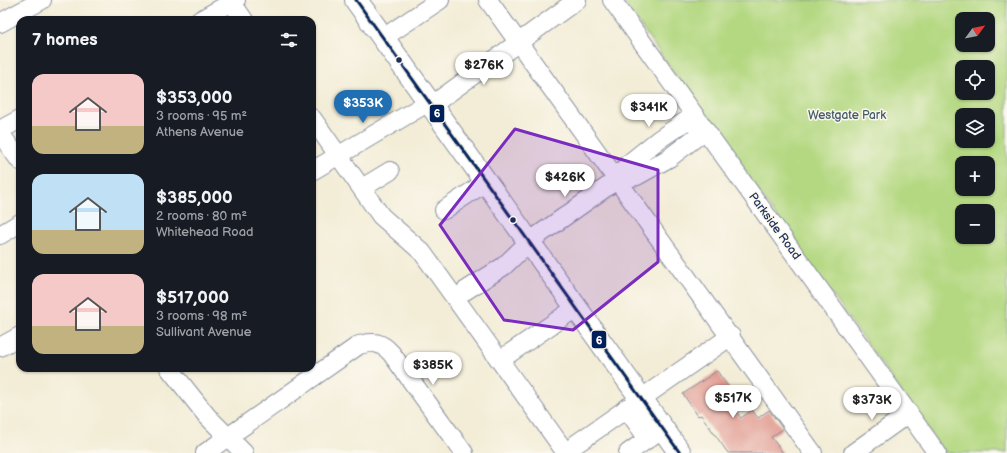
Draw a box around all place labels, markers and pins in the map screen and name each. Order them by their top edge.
pin: $276K [456,52,512,86]
unlabelled marker [394,55,404,65]
pin: $353K [335,90,391,124]
pin: $341K [621,94,677,128]
pin: $426K [537,164,593,198]
unlabelled marker [508,215,518,225]
pin: $385K [405,352,461,386]
pin: $517K [705,385,761,419]
pin: $373K [844,387,900,421]

